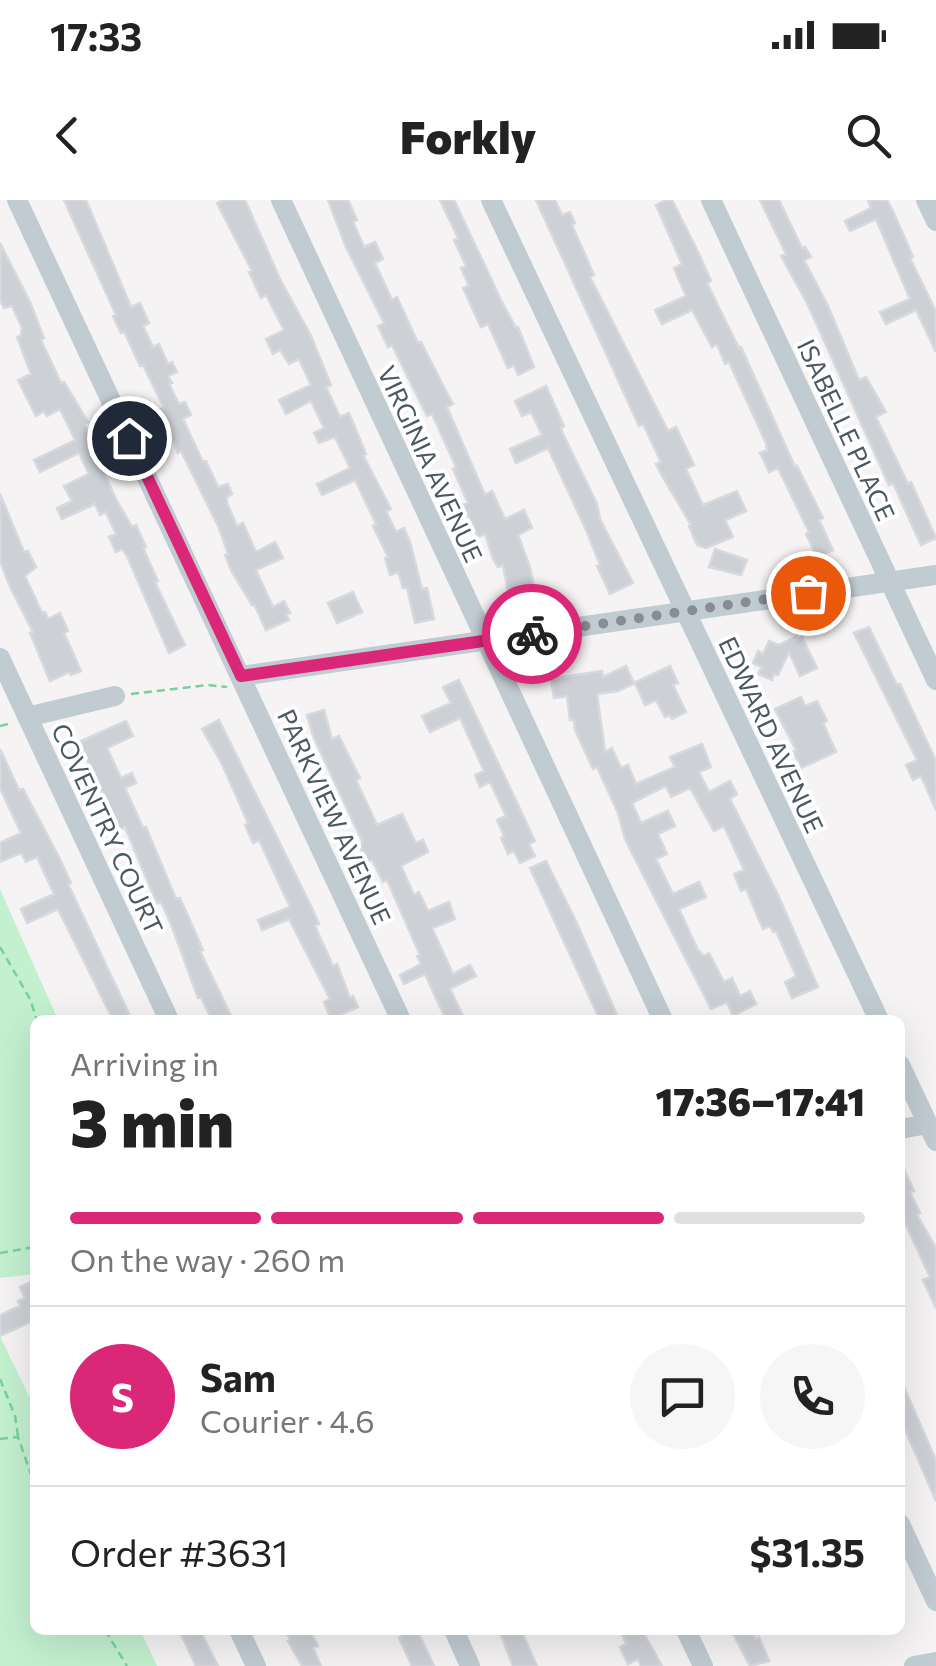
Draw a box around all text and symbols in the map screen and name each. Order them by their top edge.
text: 17:33 [50,12,142,59]
icon: back [40,108,95,163]
text: Forkly [400,108,536,163]
icon: search [841,108,896,163]
street label: ISABELLE PLACE [792,334,902,525]
street label: VIRGINIA AVENUE [372,361,490,566]
pin [87,396,172,481]
icon: home [102,411,157,466]
pin [766,551,851,636]
icon: bag [781,566,836,621]
courier [482,584,582,684]
icon: bike [505,607,560,662]
street label: EDWARD AVENUE [713,632,831,837]
street label: PARKVIEW AVENUE [272,704,398,929]
street label: COVENTRY COURT [46,718,170,939]
text: Arriving in [70,1043,219,1083]
text: 17:36–17:41 [656,1077,865,1124]
text: 3 min [70,1081,234,1160]
text: On the way · 260 m [70,1239,345,1279]
button: chat [630,1344,735,1449]
button: phone [760,1344,865,1449]
text: Sam [200,1353,276,1400]
text: S [111,1373,134,1420]
text: Courier · 4.6 [200,1400,375,1440]
text: Order #3631 [70,1528,289,1575]
text: $31.35 [749,1528,865,1575]

